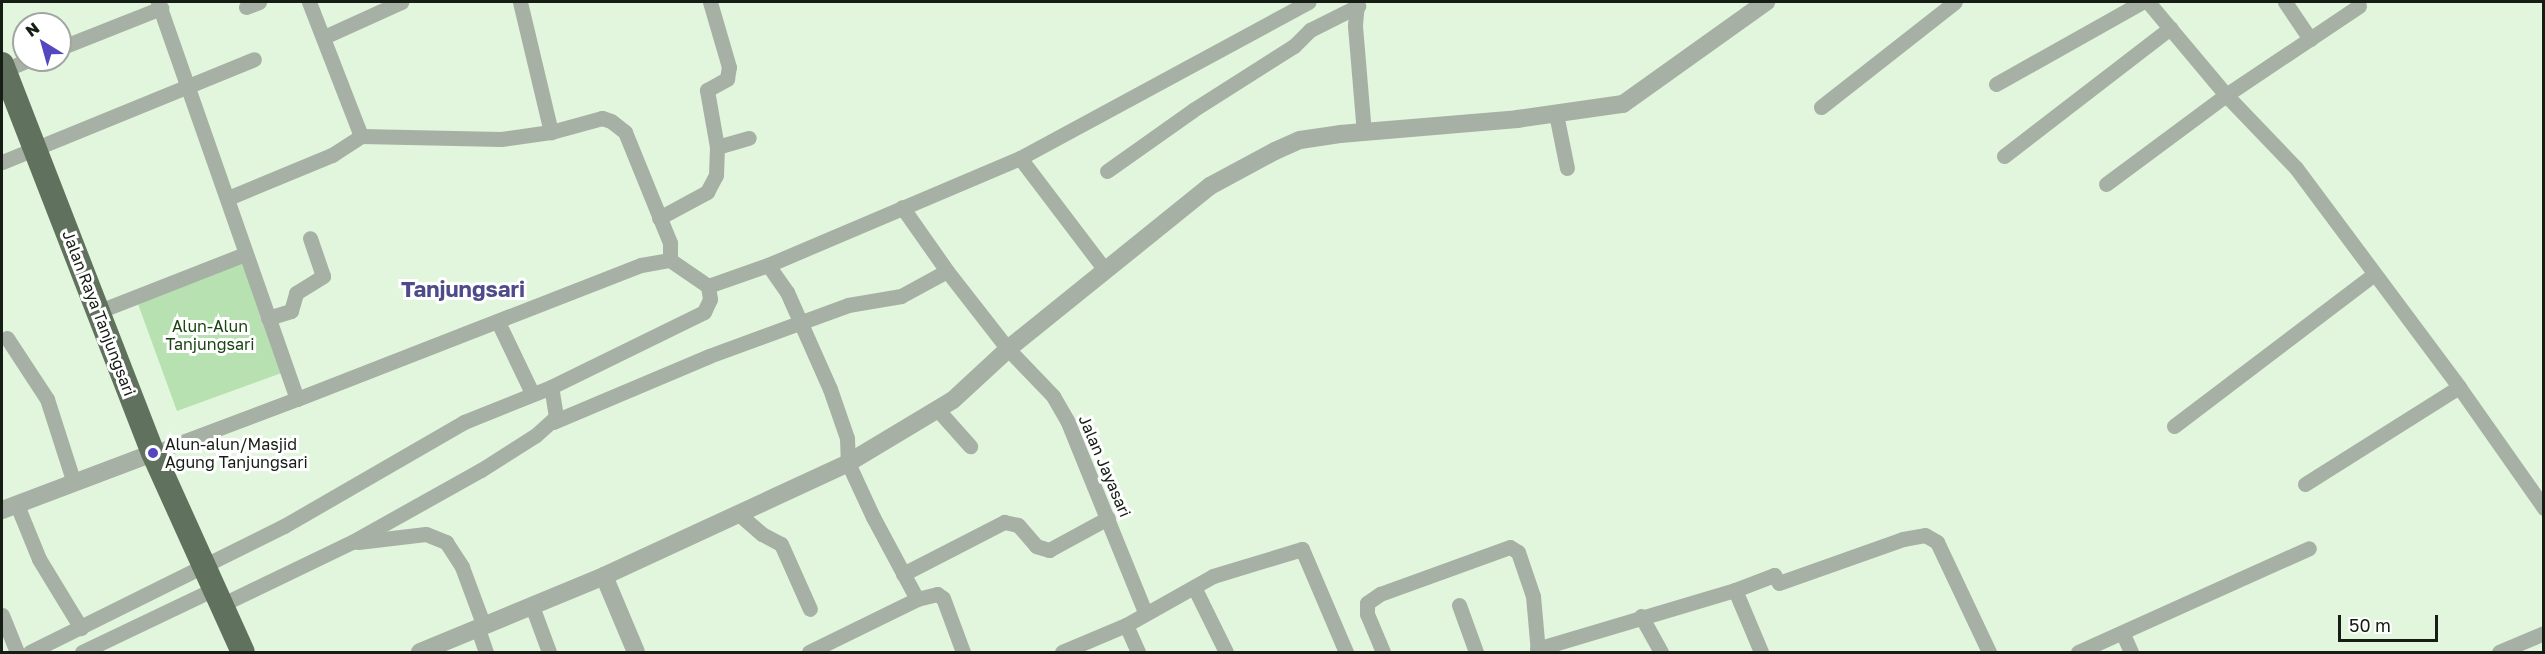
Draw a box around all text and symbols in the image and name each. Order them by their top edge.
north arrow [12,12,72,72]
text: N [21,18,43,41]
street label: Jalan Raya Tanjungsari [59,227,139,399]
district label: Tanjungsari [401,276,525,302]
park label: Alun-Alun Tanjungsari [165,316,255,354]
street label: Jalan Jayasari [1075,412,1135,520]
place label: Alun-alun/Masjid Agung Tanjungsari [165,434,308,472]
marker: Alun-alun/Masjid Agung Tanjungsari [146,446,160,460]
scale bar [2341,603,2442,641]
text: 50 m [2349,614,2391,636]

